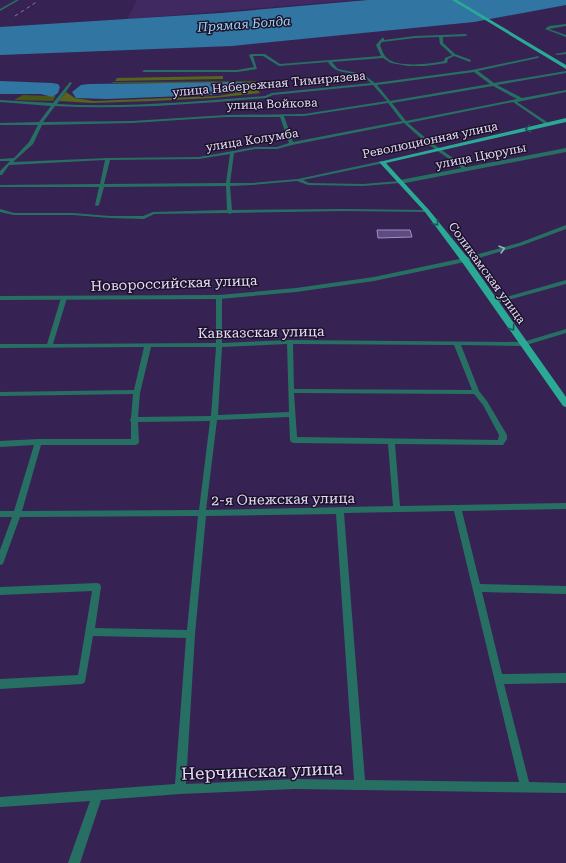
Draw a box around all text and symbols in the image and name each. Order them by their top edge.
water label: Прямая Болда [196,13,291,35]
street label: улица Набережная Тимирязева [172,69,367,99]
street label: улица Войкова [226,95,318,113]
street label: Революционная улица [361,119,499,161]
one-way arrow [525,125,531,133]
street label: улица Колумба [205,126,300,154]
street label: улица Цюрупы [434,140,528,172]
one-way arrow [431,218,438,225]
street label: Соликамская улица [445,220,529,327]
one-way arrow [499,245,506,254]
street label: Новороссийская улица [90,272,258,294]
street label: Кавказская улица [197,323,325,341]
one-way arrow [507,324,515,331]
street label: 2-я Онежская улица [211,490,355,508]
street label: Нерчинская улица [181,758,343,784]

